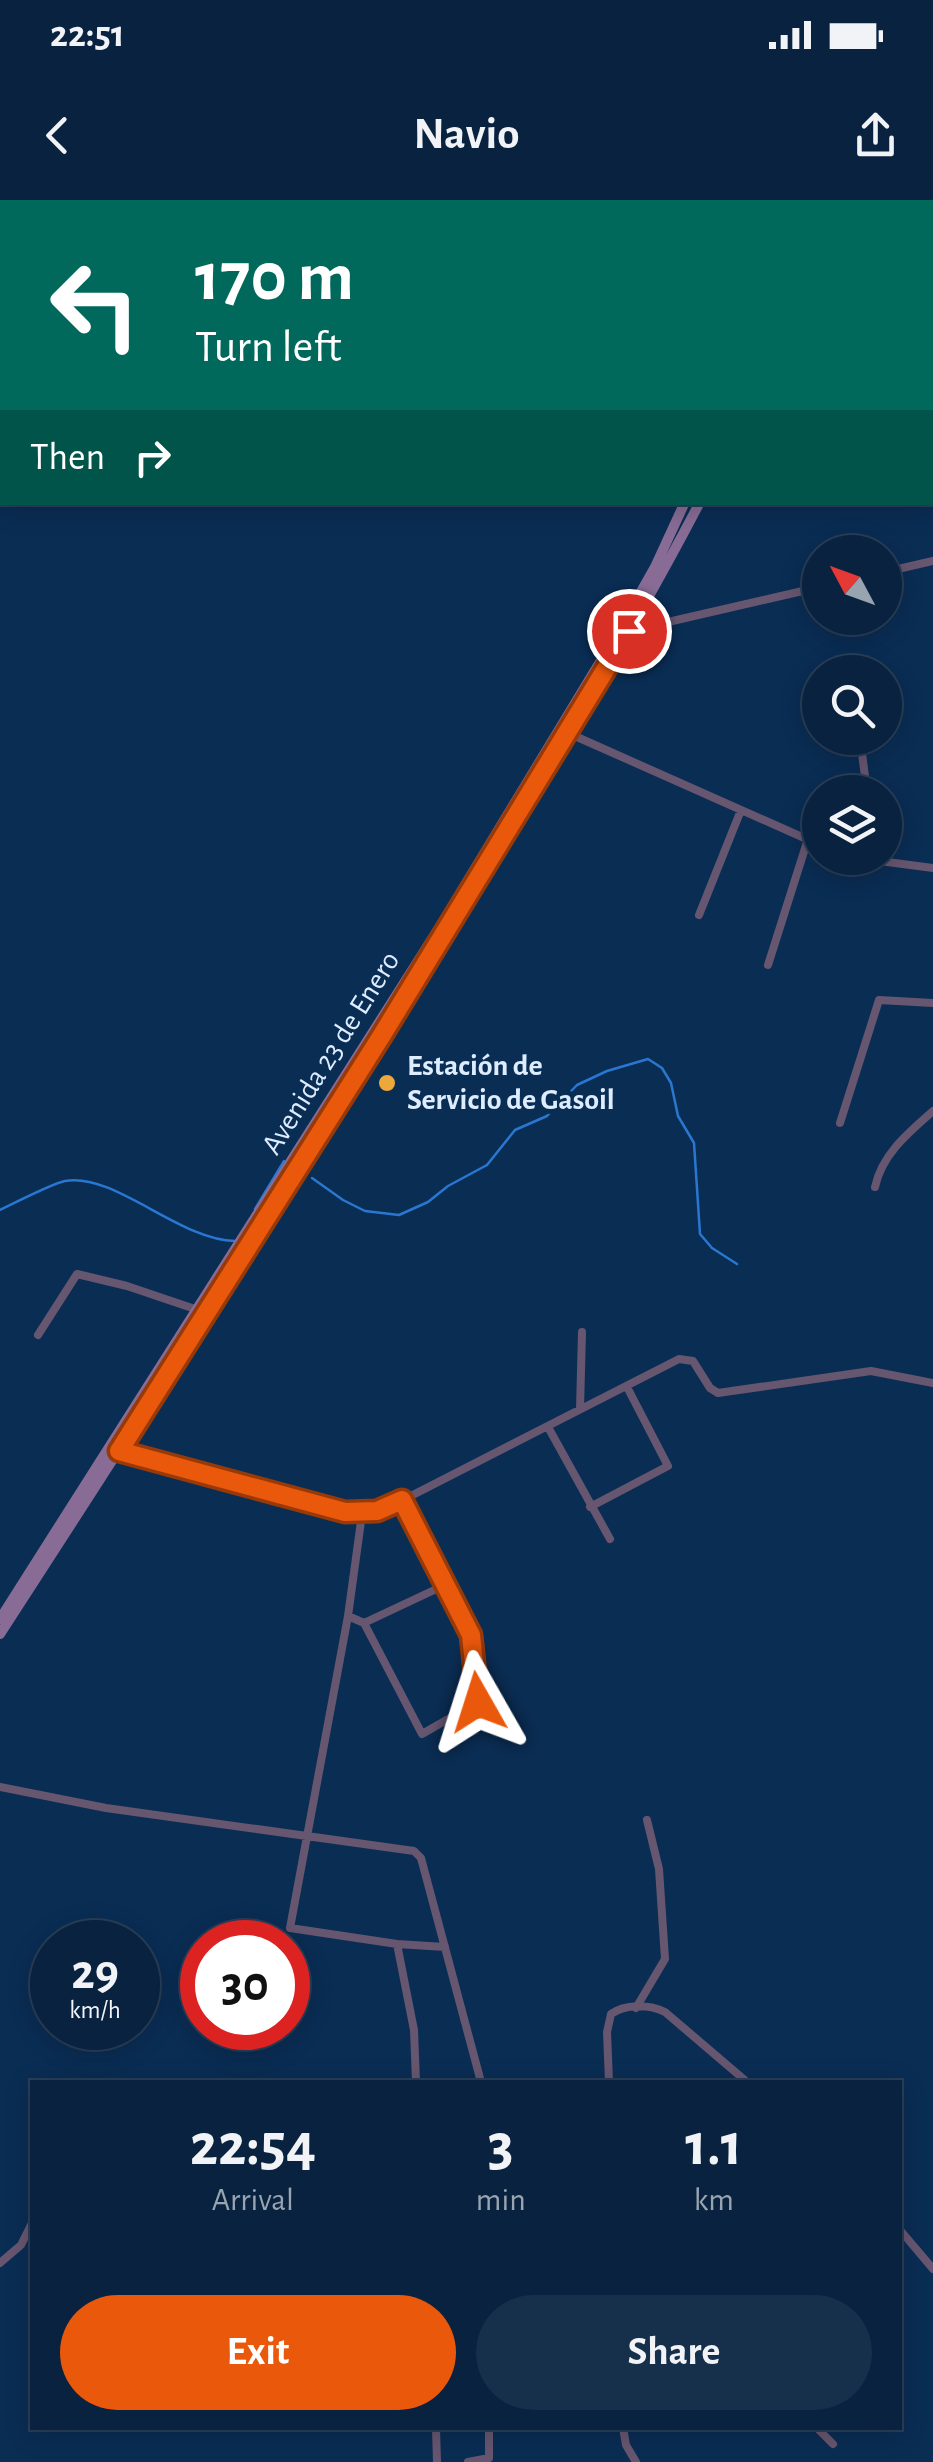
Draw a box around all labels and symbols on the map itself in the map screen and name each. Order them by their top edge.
north arrow [802,535,902,635]
pin [587,589,672,674]
street label: Avenida 23 de Enero [257,946,405,1160]
place label: Estación de Servicio de Gasoil [407,1051,615,1115]
marker: Estación de Servicio de Gasoil [376,1072,398,1094]
position arrow [426,1650,530,1754]
speed limit sign: 30 [180,1920,310,2050]

